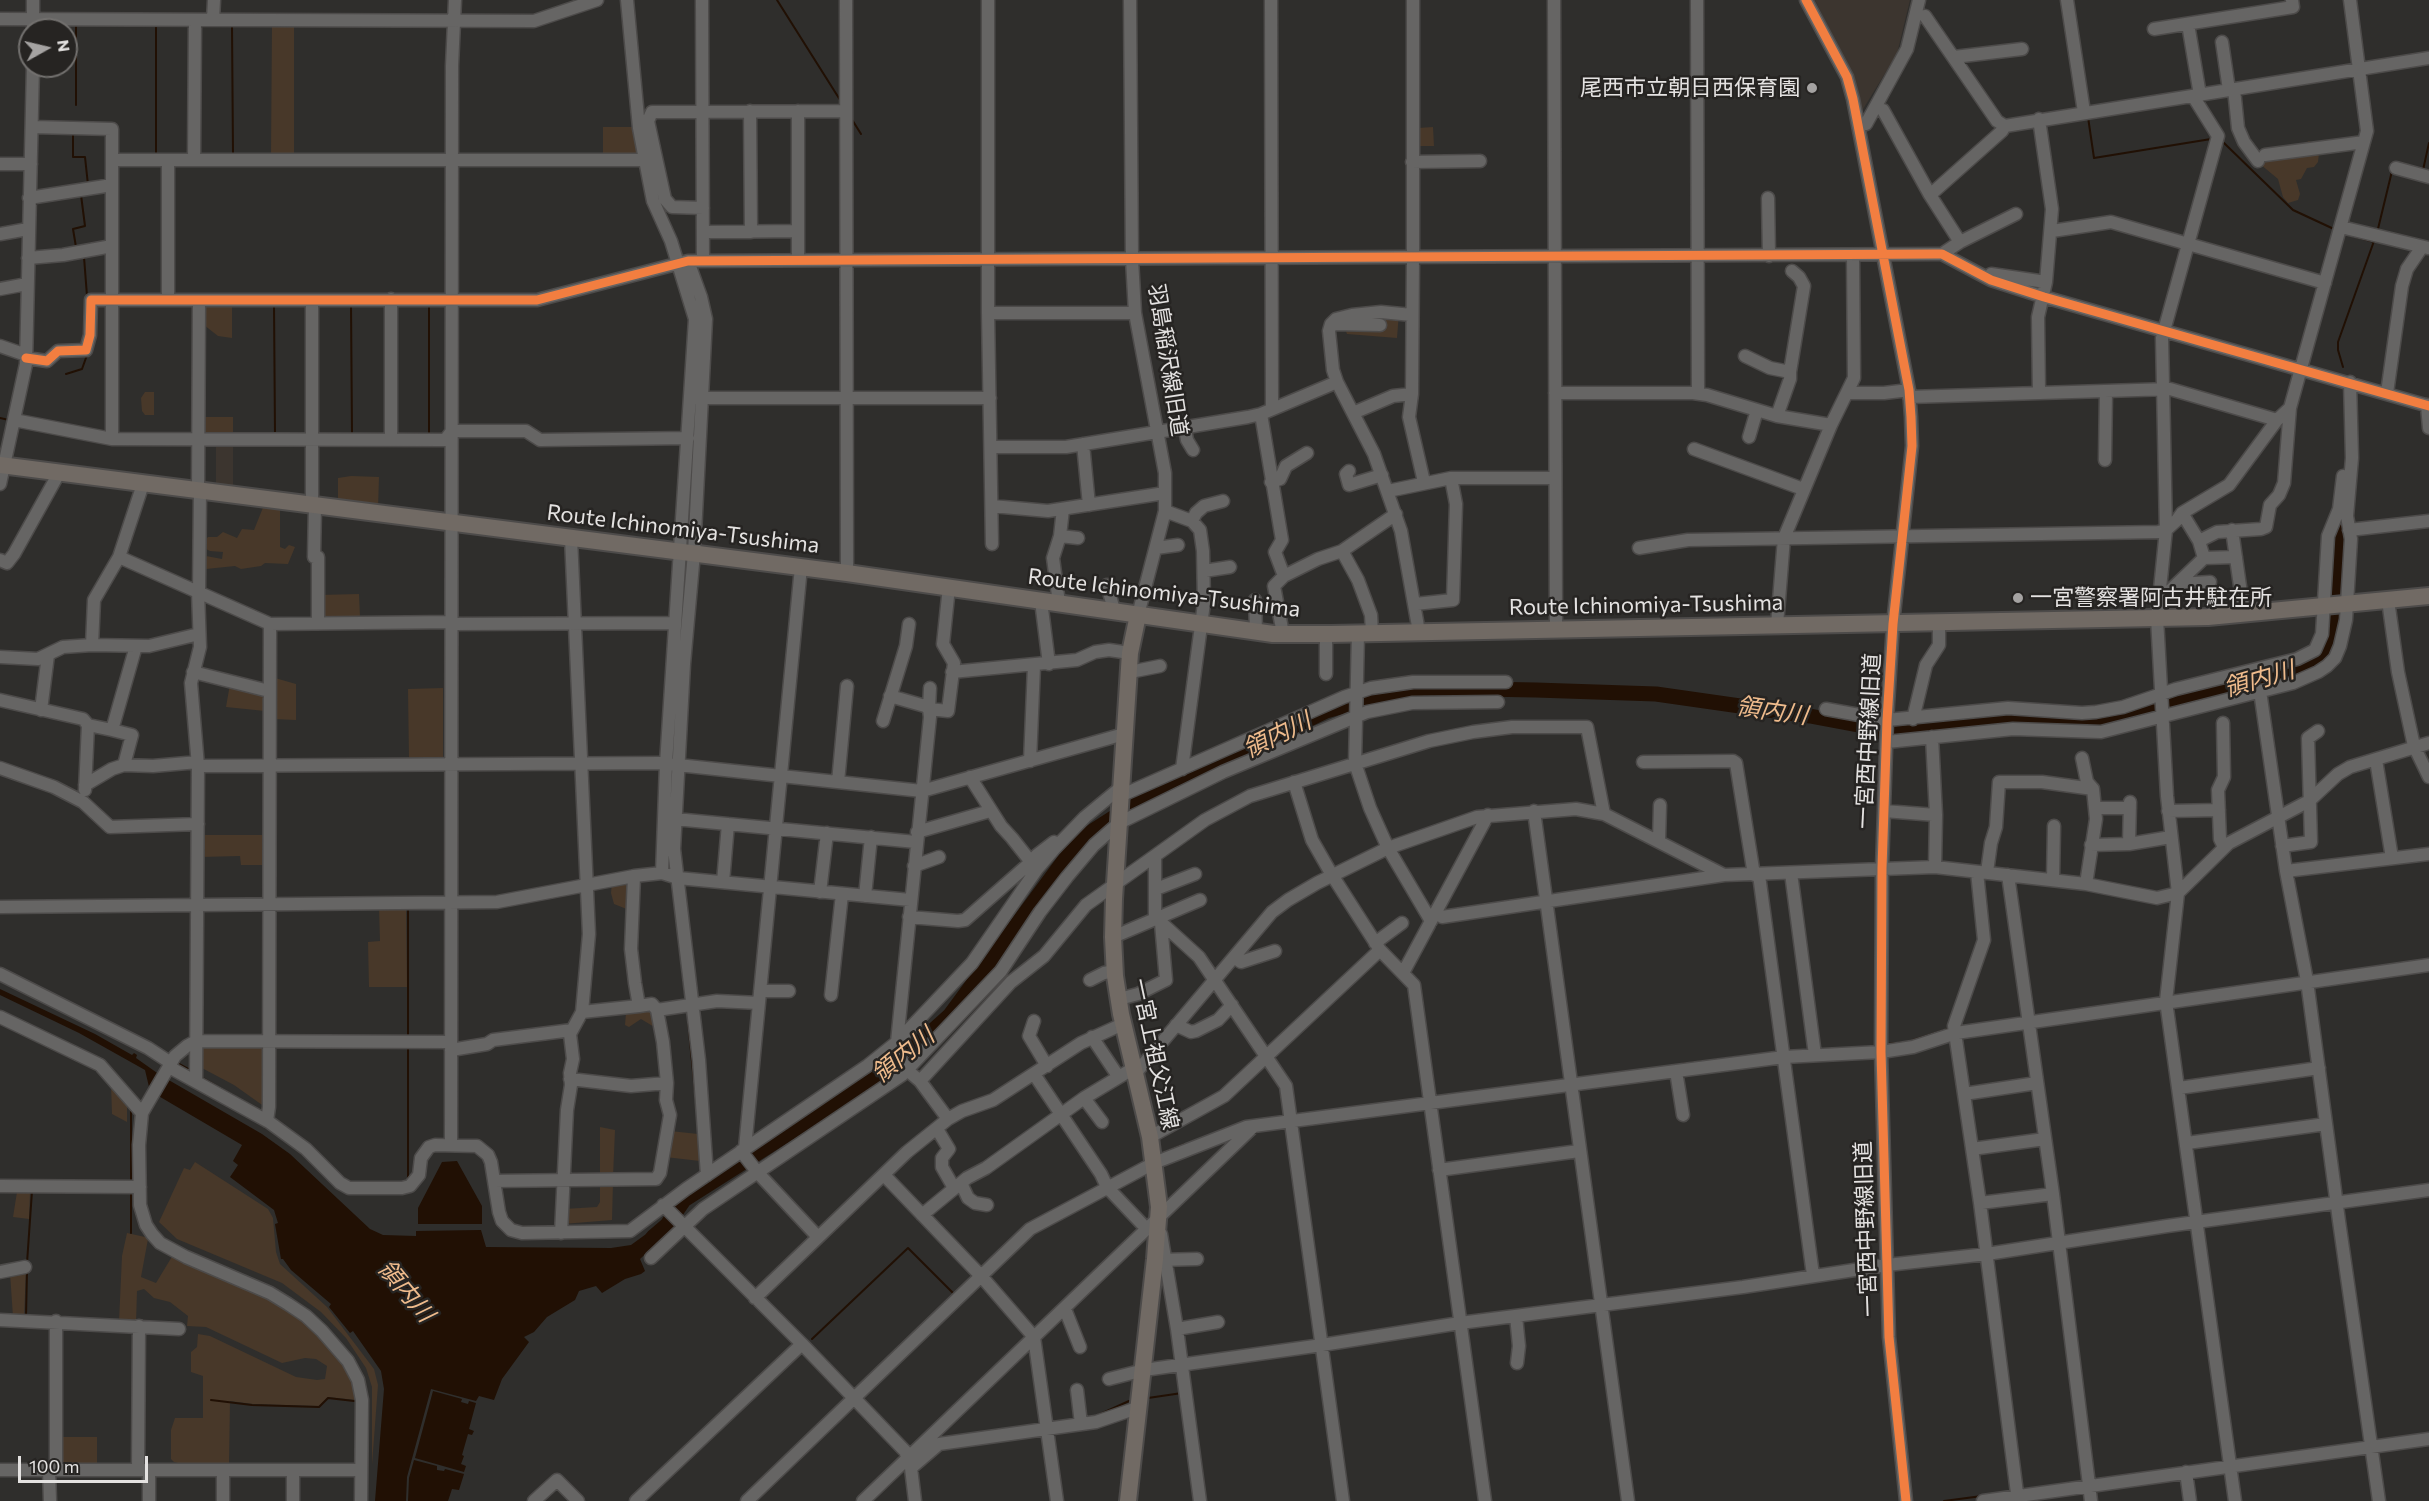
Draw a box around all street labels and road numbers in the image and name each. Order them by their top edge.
street label: 羽島稲沢線旧道 [1143,282,1193,438]
street label: Route Ichinomiya-Tsushima [545,499,821,559]
street label: Route Ichinomiya-Tsushima [1026,563,1302,623]
street label: Route Ichinomiya-Tsushima [1509,589,1783,621]
street label: 一宮西中野線旧道 [1850,652,1886,830]
street label: 一宮上祖父江線 [1126,976,1184,1132]
street label: 一宮西中野線旧道 [1850,1141,1882,1317]

